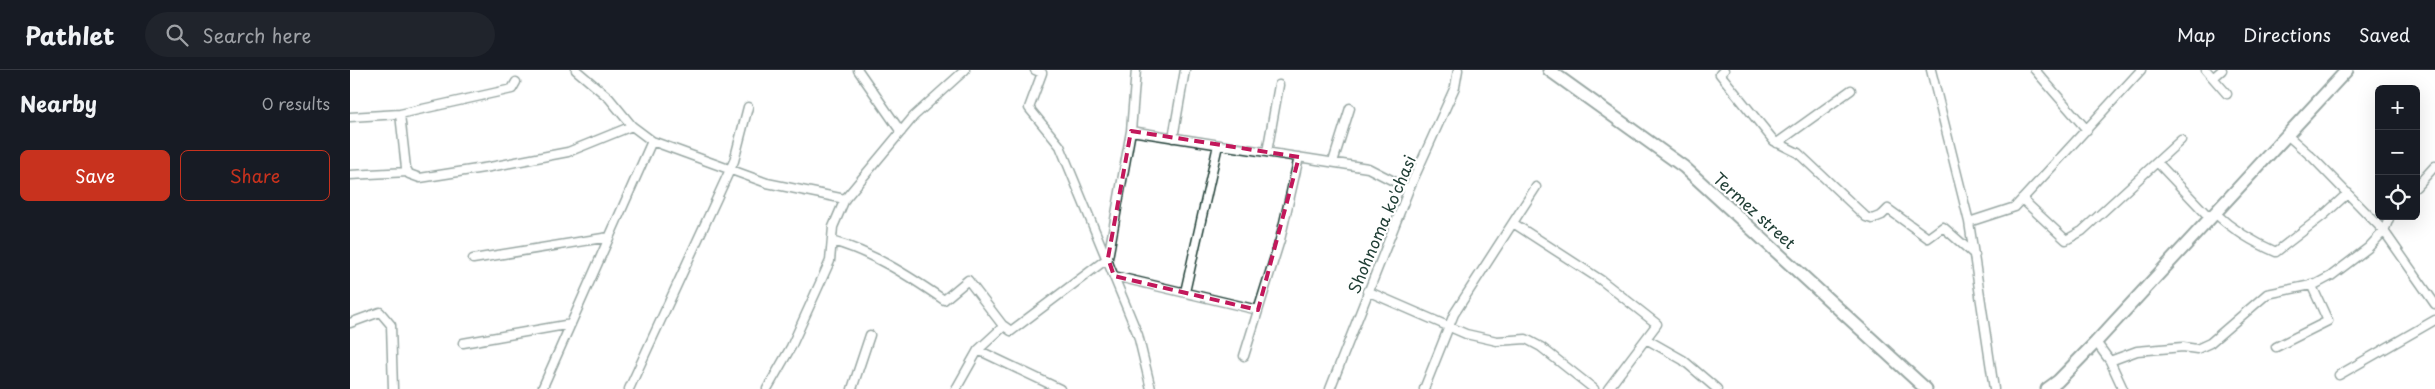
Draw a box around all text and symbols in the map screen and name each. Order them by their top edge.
search box [145,12,495,57]
text: Pathlet [25,17,115,53]
icon: search [163,21,191,49]
text: Search here [203,21,311,49]
text: Map [2177,21,2215,48]
text: Directions [2243,21,2331,48]
text: Saved [2359,21,2410,48]
map controls [2375,85,2420,220]
button: + [2375,85,2420,130]
text: Nearby [20,87,97,119]
text: 0 results [262,91,330,115]
button: − [2375,130,2420,175]
button: Save [20,150,170,201]
button: Share [180,150,330,201]
street label: Shohnoma ko'chasi [1341,151,1421,297]
street label: Termez street [1708,166,1802,254]
button: locate [2375,175,2420,220]

